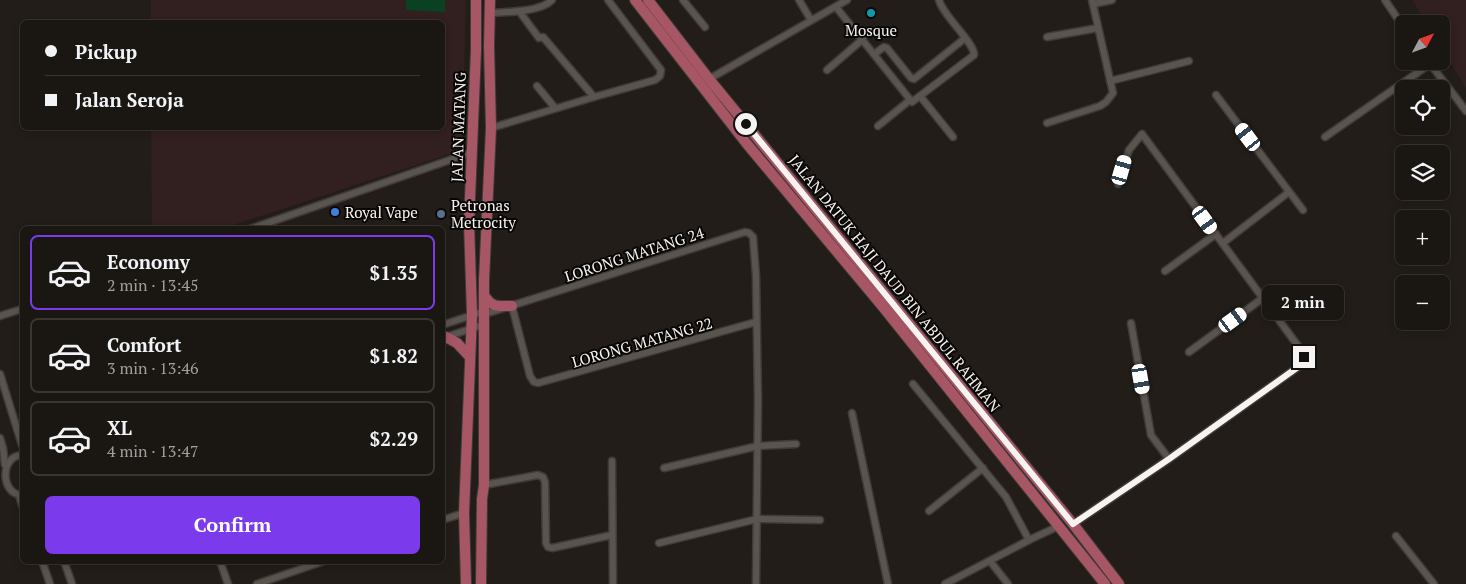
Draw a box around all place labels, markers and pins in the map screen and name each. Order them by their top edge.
marker: Mosque [865,7,877,19]
place label: Mosque [845,20,897,40]
place label: Petronas Metrocity [451,195,516,232]
place label: Royal Vape [345,202,418,222]
marker: Royal Vape [329,206,341,218]
marker: Petronas Metrocity [435,208,447,220]

